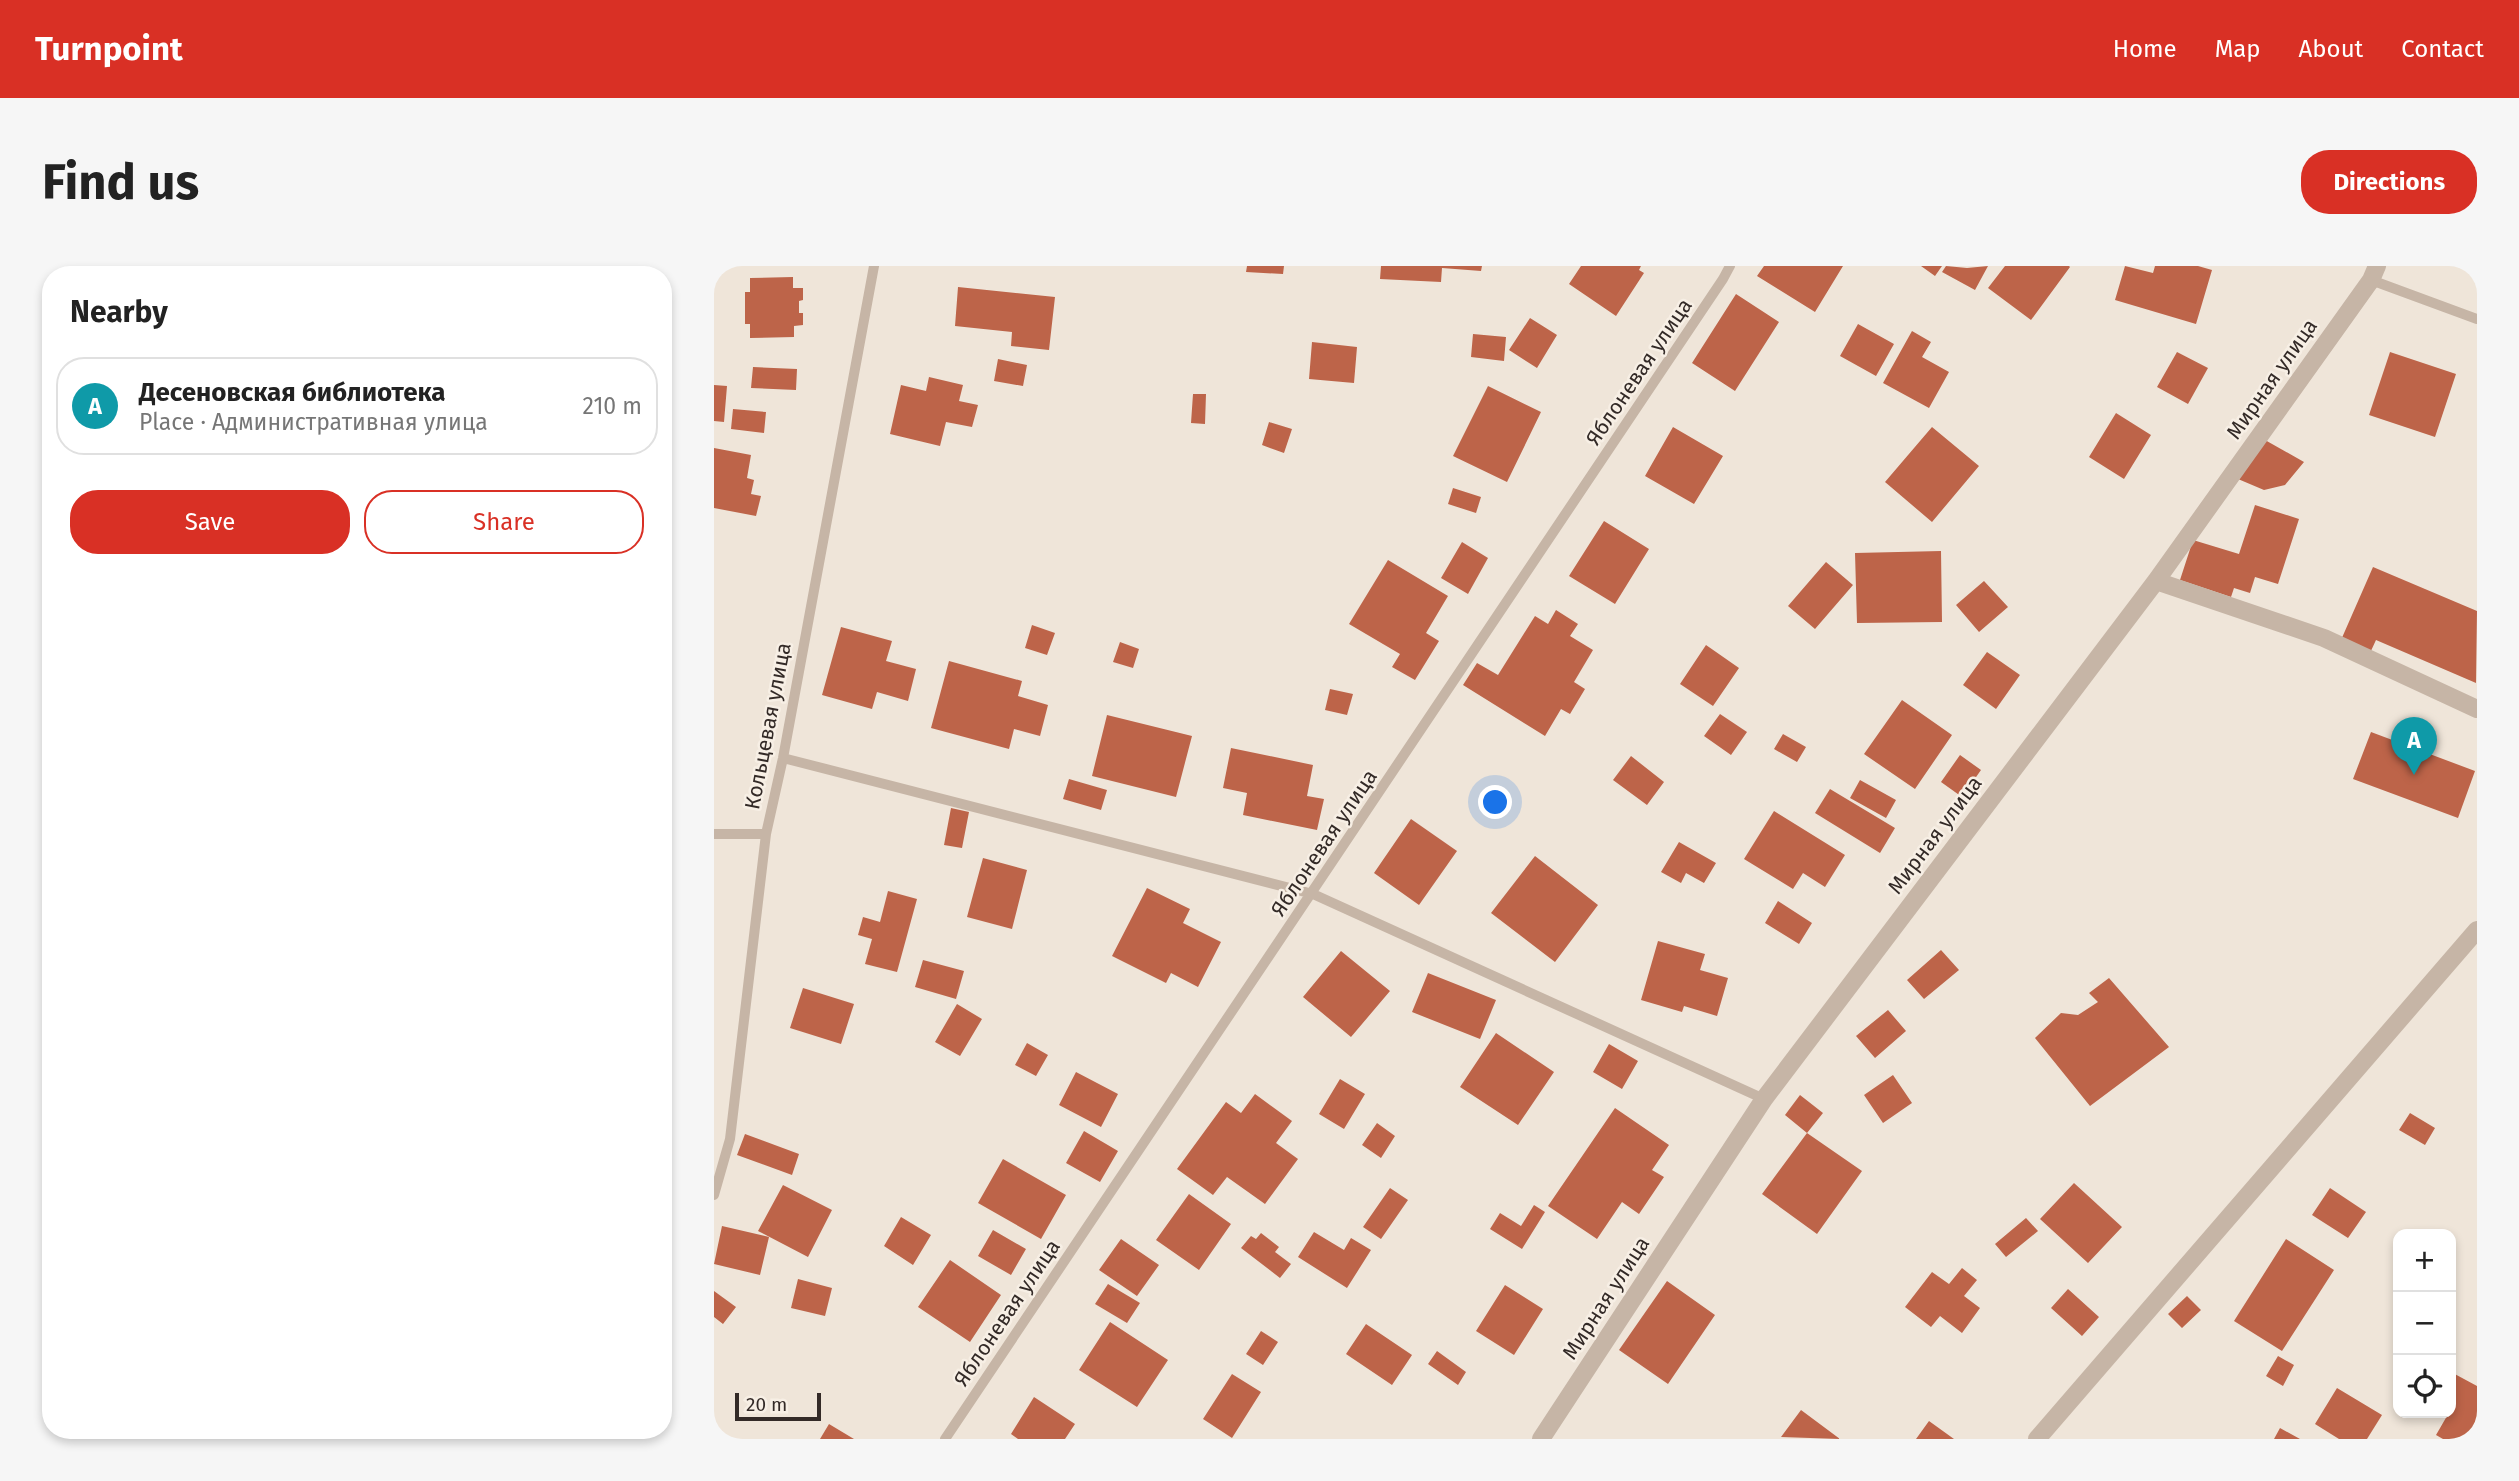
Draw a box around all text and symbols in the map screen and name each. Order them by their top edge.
text: Turnpoint [35,29,183,69]
text: Home [2113,35,2177,63]
text: Map [2215,35,2261,63]
text: About [2299,35,2363,63]
text: Contact [2401,35,2484,63]
button: Directions [2301,150,2477,214]
text: Find us [42,153,199,212]
text: Nearby [70,294,168,330]
street label: Яблоневая улица [1580,294,1698,450]
street label: Мирная улица [2221,314,2323,444]
text: Десеновская библиотека [139,377,446,408]
text: A [88,392,102,420]
text: 210 m [583,392,642,420]
text: Place · Административная улица [139,408,488,436]
button: Save [70,490,350,554]
button: Share [364,490,644,554]
street label: Кольцевая улица [739,640,797,812]
pin: A [2391,717,2437,775]
street label: Яблоневая улица [1265,765,1383,921]
street label: Мирная улица [1882,771,1988,899]
your location [1478,785,1512,819]
map controls [2393,1229,2456,1418]
button: + [2393,1229,2456,1292]
street label: Мирная улица [1557,1232,1655,1364]
street label: Яблоневая улица [948,1235,1066,1391]
button: − [2393,1292,2456,1355]
button: locate [2393,1355,2456,1418]
scale bar [735,1390,821,1422]
text: 20 m [746,1393,787,1416]

